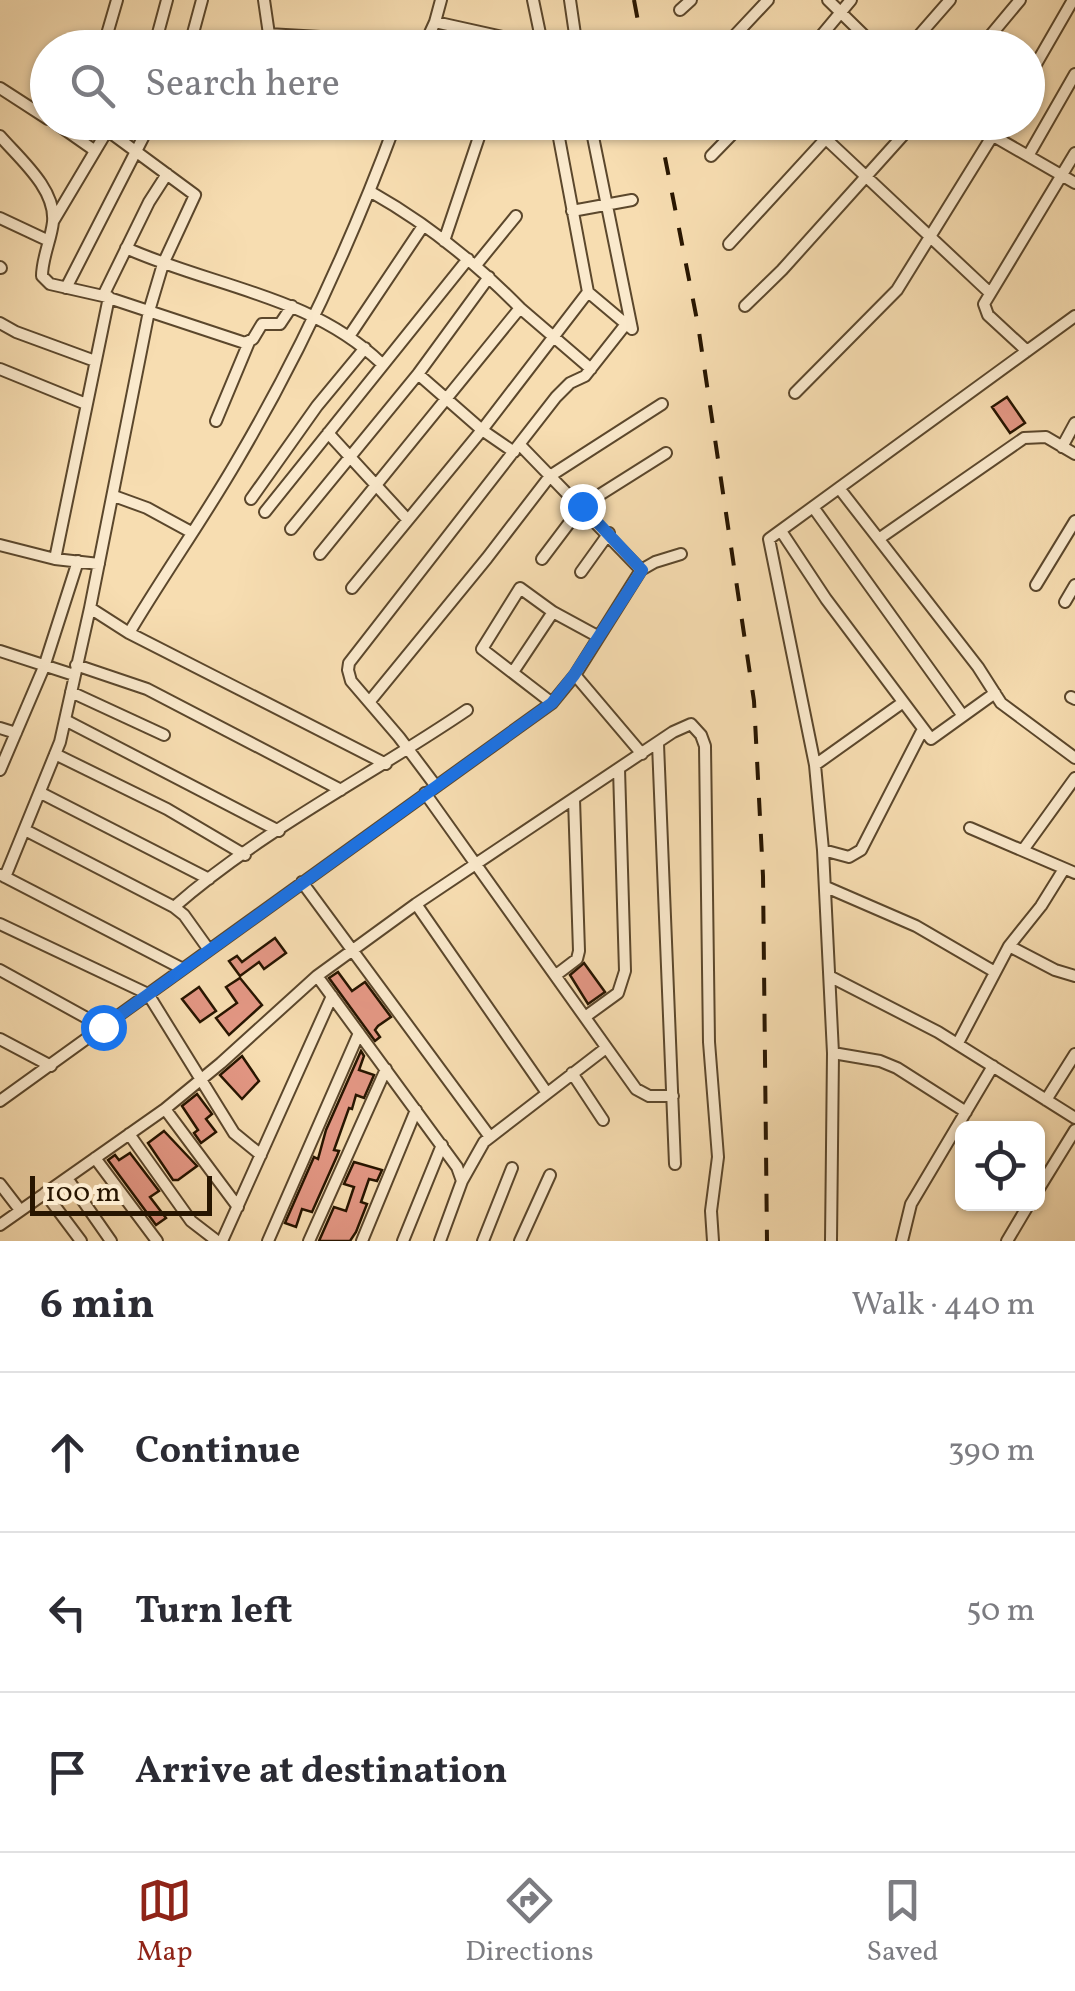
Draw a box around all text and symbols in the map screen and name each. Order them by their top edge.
search box [30,30,1045,140]
icon: search [65,58,120,113]
text: Search here [145,59,340,112]
route end [560,484,606,530]
route start [81,1005,127,1051]
map controls [955,1121,1045,1211]
button: locate [955,1121,1045,1211]
scale bar [30,1171,212,1216]
text: 100 m [45,1174,120,1213]
text: 6 min [40,1277,155,1336]
text: Walk · 440 m [852,1284,1035,1328]
icon: ahead [40,1425,95,1480]
text: Continue [135,1426,300,1479]
text: 390 m [948,1430,1035,1474]
icon: left [40,1585,95,1640]
text: Turn left [135,1586,292,1639]
text: 50 m [966,1590,1035,1634]
icon: arrive [40,1745,95,1800]
text: Arrive at destination [135,1746,508,1799]
tab: Map [136,1873,192,1972]
tab: Directions [465,1873,594,1972]
tab: Saved [866,1873,939,1972]

